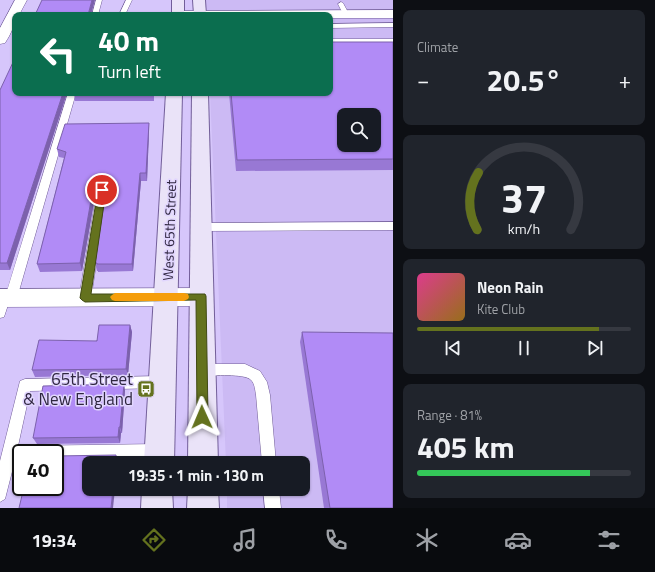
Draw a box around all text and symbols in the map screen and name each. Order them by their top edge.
text: 40 m [98,19,159,62]
icon: left [32,28,84,80]
text: Climate [417,37,458,57]
text: 20.5° [487,57,561,103]
text: Turn left [98,58,161,85]
text: − [417,63,429,97]
text: + [619,63,631,97]
map controls [337,108,381,152]
button: search [337,108,381,152]
text: 37 [501,166,547,229]
pin [85,173,119,207]
icon: arrive [91,179,113,201]
street label: West 65th Street [157,179,181,281]
text: km/h [508,217,540,239]
text: Neon Rain [477,276,544,299]
text: Kite Club [477,299,525,319]
icon: previous [442,337,464,359]
icon: pause [513,337,535,359]
icon: next [584,337,606,359]
place label: 65th Street & New England [23,366,133,412]
bus stop icon: 65th Street & New England [136,379,156,399]
position arrow [181,396,223,438]
text: Range · 81% [417,405,482,425]
text: 405 km [417,424,515,470]
speed limit sign: 40 [12,444,64,496]
text: 19:35 · 1 min · 130 m [128,464,264,487]
icon: directions [140,526,168,554]
icon: music [231,526,259,554]
icon: phone [322,526,350,554]
icon: climate [413,526,441,554]
icon: car [504,526,532,554]
icon: filters [595,526,623,554]
text: 19:34 [32,527,77,554]

